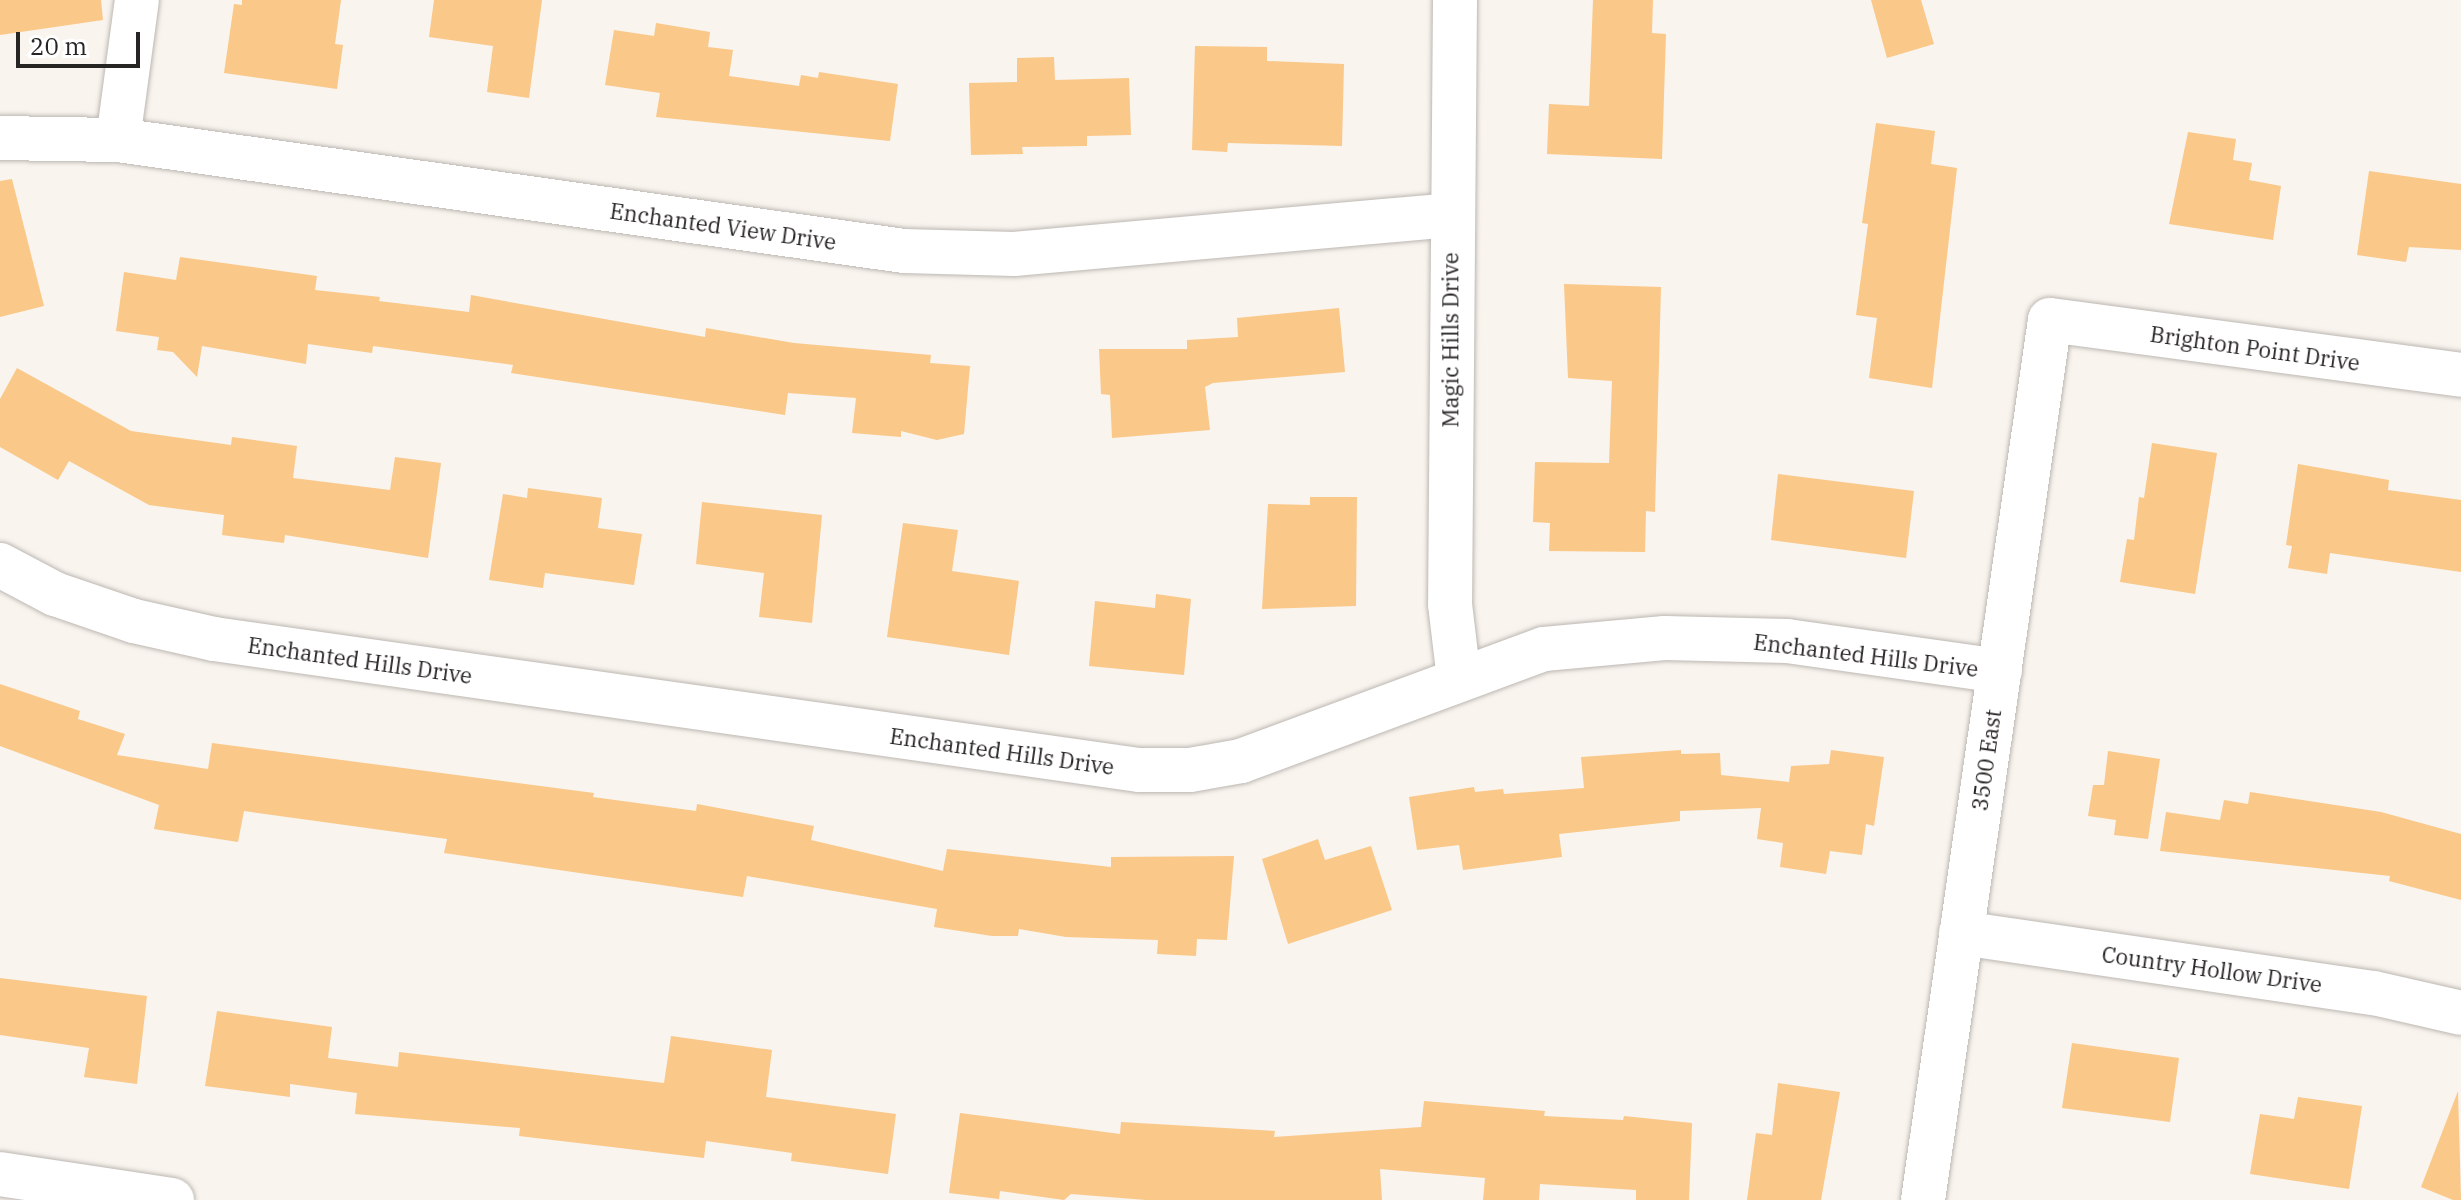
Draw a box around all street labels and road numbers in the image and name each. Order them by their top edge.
street label: Enchanted View Drive [608,197,838,255]
street label: Magic Hills Drive [1437,252,1463,428]
street label: Brighton Point Drive [2148,320,2362,376]
street label: Enchanted Hills Drive [1752,628,1980,682]
street label: Enchanted Hills Drive [246,631,474,689]
street label: 3500 East [1966,707,2006,813]
street label: Enchanted Hills Drive [888,722,1116,780]
street label: Country Hollow Drive [2100,940,2324,998]

